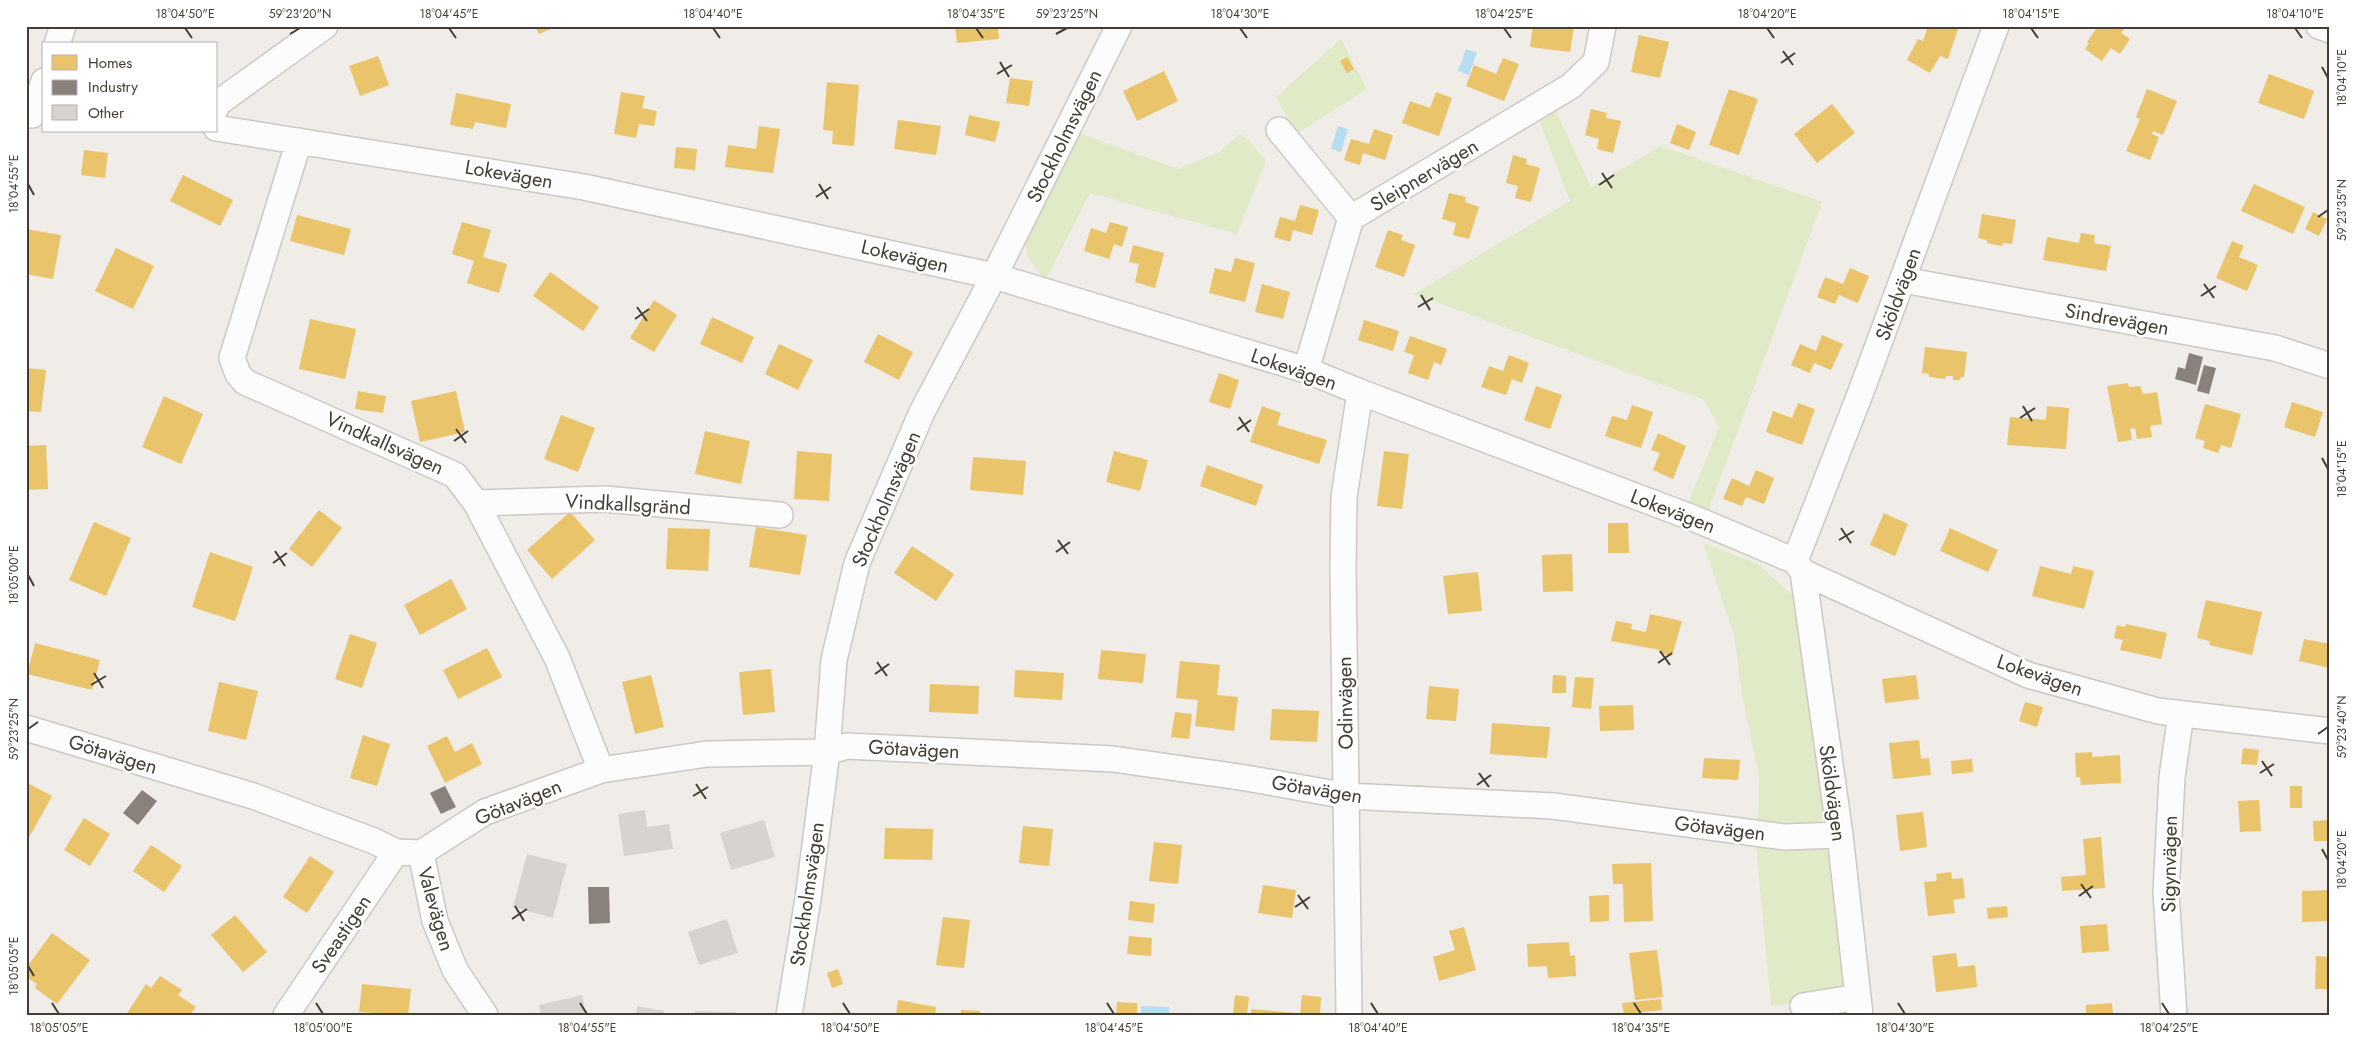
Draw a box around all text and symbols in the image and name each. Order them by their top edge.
text: 18°04'50"E [155,5,215,23]
text: 59°23'20"N [269,5,331,23]
text: 18°04'45"E [420,5,478,23]
text: 18°04'40"E [683,5,743,23]
text: 18°04'35"E [947,5,1005,23]
text: 59°23'25"N [1036,5,1098,23]
text: 18°04'30"E [1211,5,1269,23]
text: 18°04'25"E [1475,5,1533,23]
text: 18°04'20"E [1737,5,1797,23]
text: 18°04'15"E [2002,5,2060,23]
text: 18°04'10"E [2266,5,2324,23]
legend [42,42,218,132]
text: 18°04'10"E [2333,49,2351,107]
text: Homes [88,52,132,74]
street label: Stockholmsvägen [1020,65,1109,208]
text: Industry [88,76,138,98]
text: Other [88,102,125,124]
street label: Sleipnervägen [1365,132,1484,219]
street label: Lokevägen [463,152,555,197]
text: 18°04'55"E [5,155,23,213]
text: 59°23'35"N [2333,179,2351,241]
street label: Lokevägen [858,232,952,281]
street label: Sköldvägen [1868,244,1929,345]
street label: Sindrevägen [2063,296,2171,343]
street label: Lokevägen [1247,341,1341,398]
street label: Vindkallsvägen [321,404,449,482]
street label: Stockholmsvägen [845,427,928,572]
text: 18°04'15"E [2333,440,2351,498]
street label: Lokevägen [1626,482,1720,541]
street label: Vindkallsgränd [564,487,692,522]
text: 18°05'00"E [5,545,23,605]
street label: Lokevägen [1993,647,2087,704]
street label: Odinvägen [1330,656,1361,750]
text: 59°23'40"N [2333,696,2351,758]
text: 59°23'25"N [5,698,23,760]
street label: Götavägen [65,727,161,782]
street label: Götavägen [868,733,960,766]
street label: Sköldvägen [1811,743,1854,843]
street label: Götavägen [1269,768,1364,811]
street label: Götavägen [470,772,566,833]
street label: Götavägen [1673,809,1767,848]
street label: Sigynvägen [2154,815,2185,913]
street label: Stockholmsvägen [783,820,832,968]
text: 18°04'20"E [2333,830,2351,890]
street label: Valevägen [410,864,461,955]
street label: Sveastigen [304,889,378,980]
text: 18°05'05"E [5,937,23,995]
text: 18°05'05"E [30,1019,88,1037]
text: 18°05'00"E [293,1019,353,1037]
text: 18°04'55"E [558,1019,616,1037]
text: 18°04'50"E [820,1019,880,1037]
text: 18°04'45"E [1085,1019,1143,1037]
text: 18°04'40"E [1348,1019,1408,1037]
text: 18°04'35"E [1612,1019,1670,1037]
text: 18°04'30"E [1876,1019,1934,1037]
text: 18°04'25"E [2140,1019,2198,1037]

